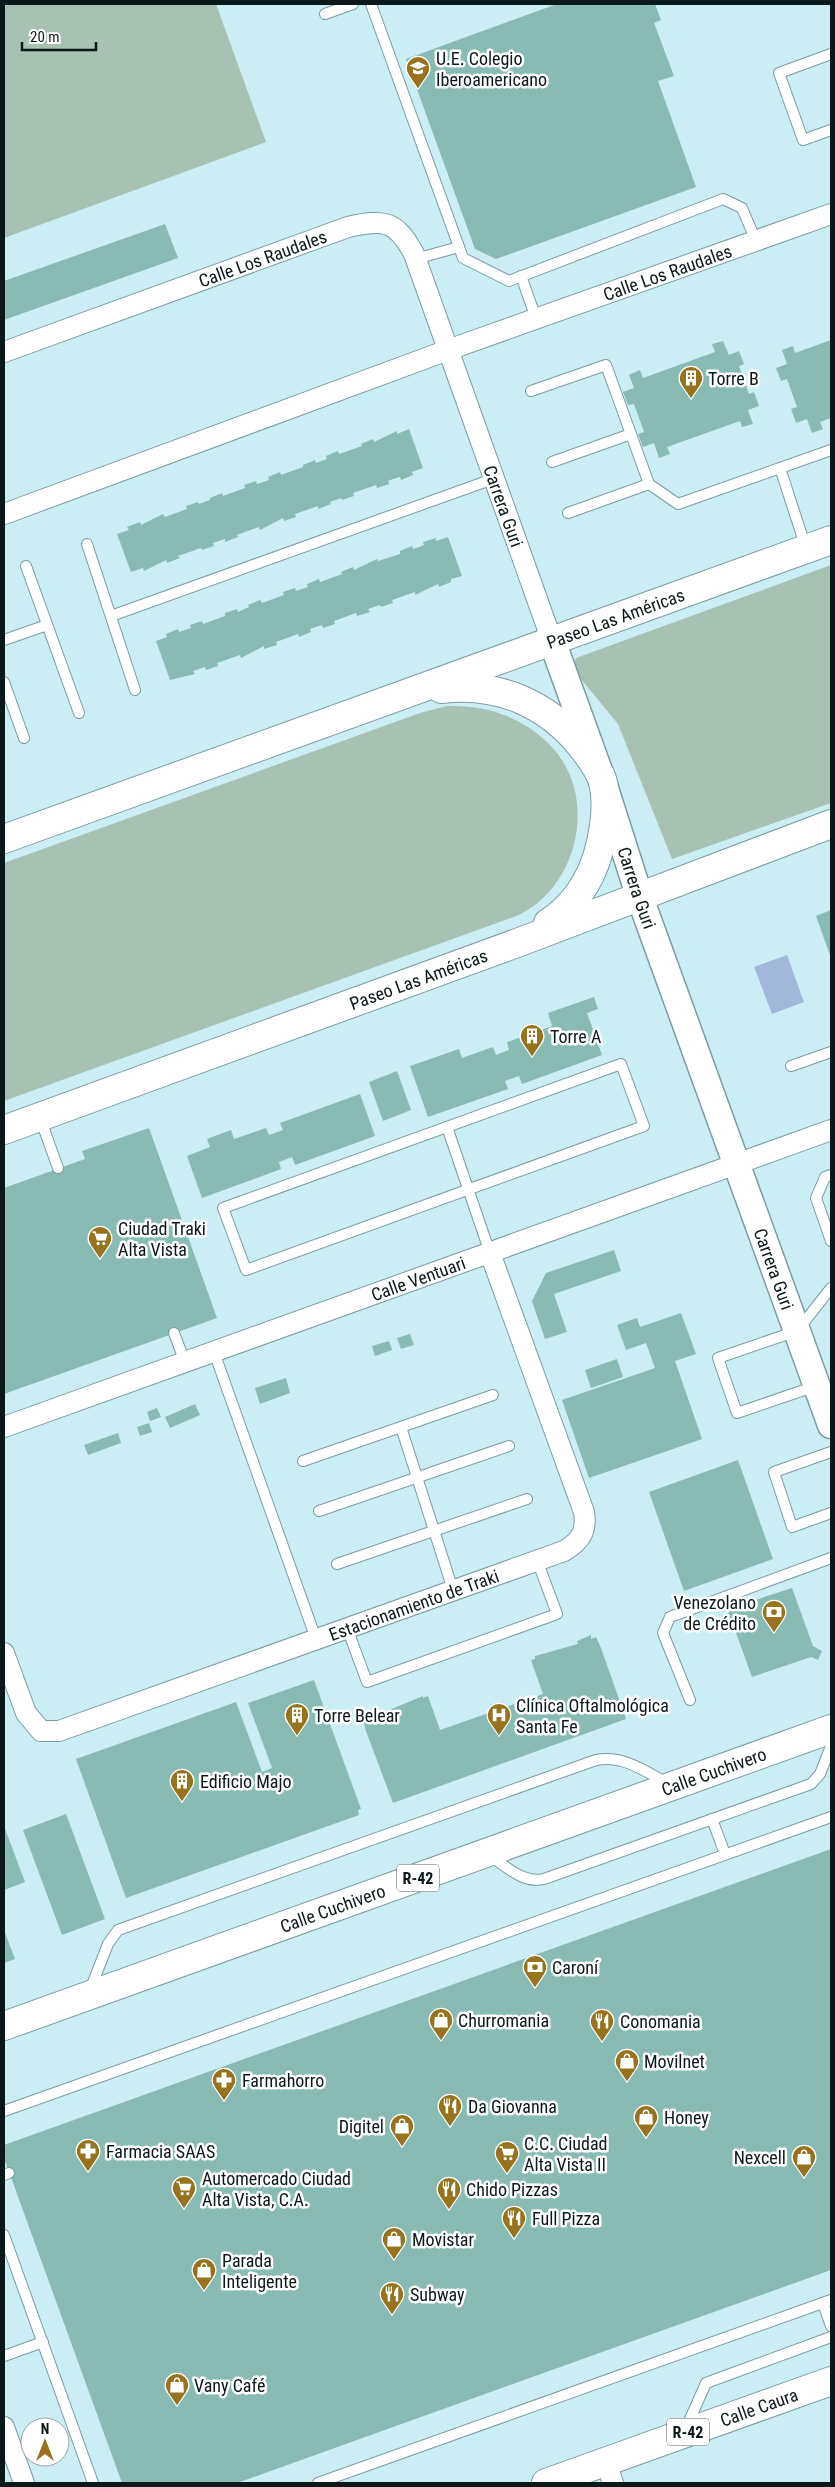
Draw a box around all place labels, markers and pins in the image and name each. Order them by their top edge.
place label: U.E. Colegio Iberoamericano [436,48,547,90]
school or university icon: U.E. Colegio Iberoamericano [405,55,431,89]
building icon: Torre B [678,365,704,399]
place label: Torre B [708,368,759,389]
building icon: Torre A [519,1023,545,1057]
place label: Torre A [550,1026,602,1047]
place label: Ciudad Traki Alta Vista [118,1218,206,1260]
supermarket icon: Ciudad Traki Alta Vista [87,1225,113,1259]
place label: Venezolano de Crédito [673,1592,756,1634]
bank icon: Venezolano de Crédito [761,1599,787,1633]
place label: Clínica Oftalmológica Santa Fe [516,1695,669,1737]
building icon: Torre Belear [284,1702,310,1736]
hospital icon: Clínica Oftalmológica Santa Fe [486,1702,512,1736]
place label: Torre Belear [314,1705,400,1726]
building icon: Edificio Majo [169,1768,195,1802]
place label: Edificio Majo [200,1771,292,1792]
bank icon: Caroní [522,1954,548,1988]
place label: Caroní [552,1957,599,1978]
shop icon: Churromania [428,2007,454,2041]
restaurant icon: Conomania [589,2008,615,2042]
place label: Churromania [458,2010,549,2031]
place label: Conomania [620,2011,701,2032]
shop icon: Movilnet [614,2048,640,2082]
place label: Movilnet [644,2051,705,2072]
pharmacy icon: Farmahorro [211,2067,237,2101]
place label: Farmahorro [242,2070,324,2091]
restaurant icon: Da Giovanna [437,2093,463,2127]
place label: Da Giovanna [468,2096,557,2117]
shop icon: Honey [633,2104,659,2138]
place label: Honey [664,2107,709,2128]
shop icon: Digitel [389,2113,415,2147]
place label: Digitel [339,2116,384,2137]
place label: C.C. Ciudad Alta Vista II [524,2133,608,2175]
pharmacy icon: Farmacia SAAS [75,2138,101,2172]
supermarket icon: C.C. Ciudad Alta Vista II [494,2140,520,2174]
place label: Farmacia SAAS [106,2141,215,2162]
shop icon: Nexcell [791,2144,817,2178]
place label: Nexcell [734,2147,786,2168]
place label: Automercado Ciudad Alta Vista, C.A. [202,2168,351,2210]
supermarket icon: Automercado Ciudad Alta Vista, C.A. [171,2175,197,2209]
restaurant icon: Chido Pizzas [436,2176,462,2210]
place label: Chido Pizzas [466,2179,558,2200]
restaurant icon: Full Pizza [501,2205,527,2239]
place label: Full Pizza [532,2208,600,2229]
shop icon: Movistar [381,2226,407,2260]
place label: Movistar [412,2229,474,2250]
place label: Parada Inteligente [222,2250,297,2292]
shop icon: Parada Inteligente [191,2257,217,2291]
restaurant icon: Subway [379,2281,405,2315]
place label: Subway [410,2284,465,2305]
shop icon: Vany Café [164,2372,190,2406]
place label: Vany Café [194,2375,265,2396]

